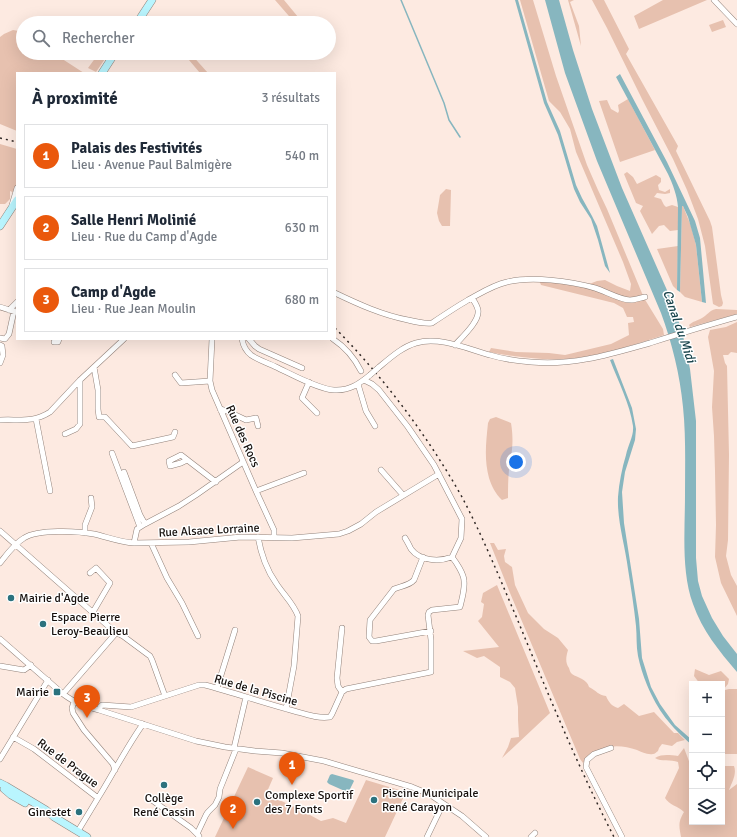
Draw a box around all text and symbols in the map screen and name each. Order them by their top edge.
search box [16,16,336,60]
icon: search [30,27,52,49]
text: Rechercher [62,29,135,47]
text: À proximité [32,88,118,109]
text: 3 résultats [261,90,320,106]
text: Palais des Festivités [71,139,202,157]
text: 1 [42,148,50,164]
text: 540 m [285,148,319,164]
text: Lieu · Avenue Paul Balmigère [71,157,232,173]
text: Salle Henri Molinié [71,211,196,229]
text: 2 [42,220,50,236]
text: 630 m [285,220,319,236]
text: Lieu · Rue du Camp d'Agde [71,229,217,245]
text: Camp d'Agde [71,283,156,301]
water label: Canal du Midi [659,288,699,366]
text: 3 [42,292,50,308]
text: 680 m [285,292,319,308]
text: Lieu · Rue Jean Moulin [71,301,196,317]
street label: Rue des Rocs [222,403,263,470]
your location [506,452,526,472]
street label: Rue Alsace Lorraine [158,520,260,541]
place label: Mairie d'Agde [19,591,89,606]
marker: Mairie d'Agde [6,593,16,603]
place label: Espace Pierre Leroy-Beaulieu [51,610,128,639]
marker: Espace Pierre Leroy-Beaulieu [38,619,48,629]
street label: Rue de la Piscine [212,671,299,710]
map controls [689,681,725,825]
button: + [689,681,725,717]
place label: Mairie [16,685,49,700]
pin: 3 [74,685,100,718]
marker: Mairie [52,687,62,697]
button: − [689,717,725,753]
street label: Rue de Prague [34,735,101,791]
pin: 1 [279,752,305,785]
button: locate [689,753,725,789]
marker: Collège René Cassin [159,780,169,790]
place label: Piscine Municipale René Carayon [382,786,478,815]
place label: Complexe Sportif des 7 Fonts [265,788,354,817]
button: layers [689,789,725,825]
place label: Collège René Cassin [133,791,195,820]
marker: Piscine Municipale René Carayon [369,795,379,805]
pin: 2 [220,796,246,829]
marker: Complexe Sportif des 7 Fonts [252,797,262,807]
place label: Ginestet [28,805,71,820]
marker: Ginestet [74,807,84,817]

